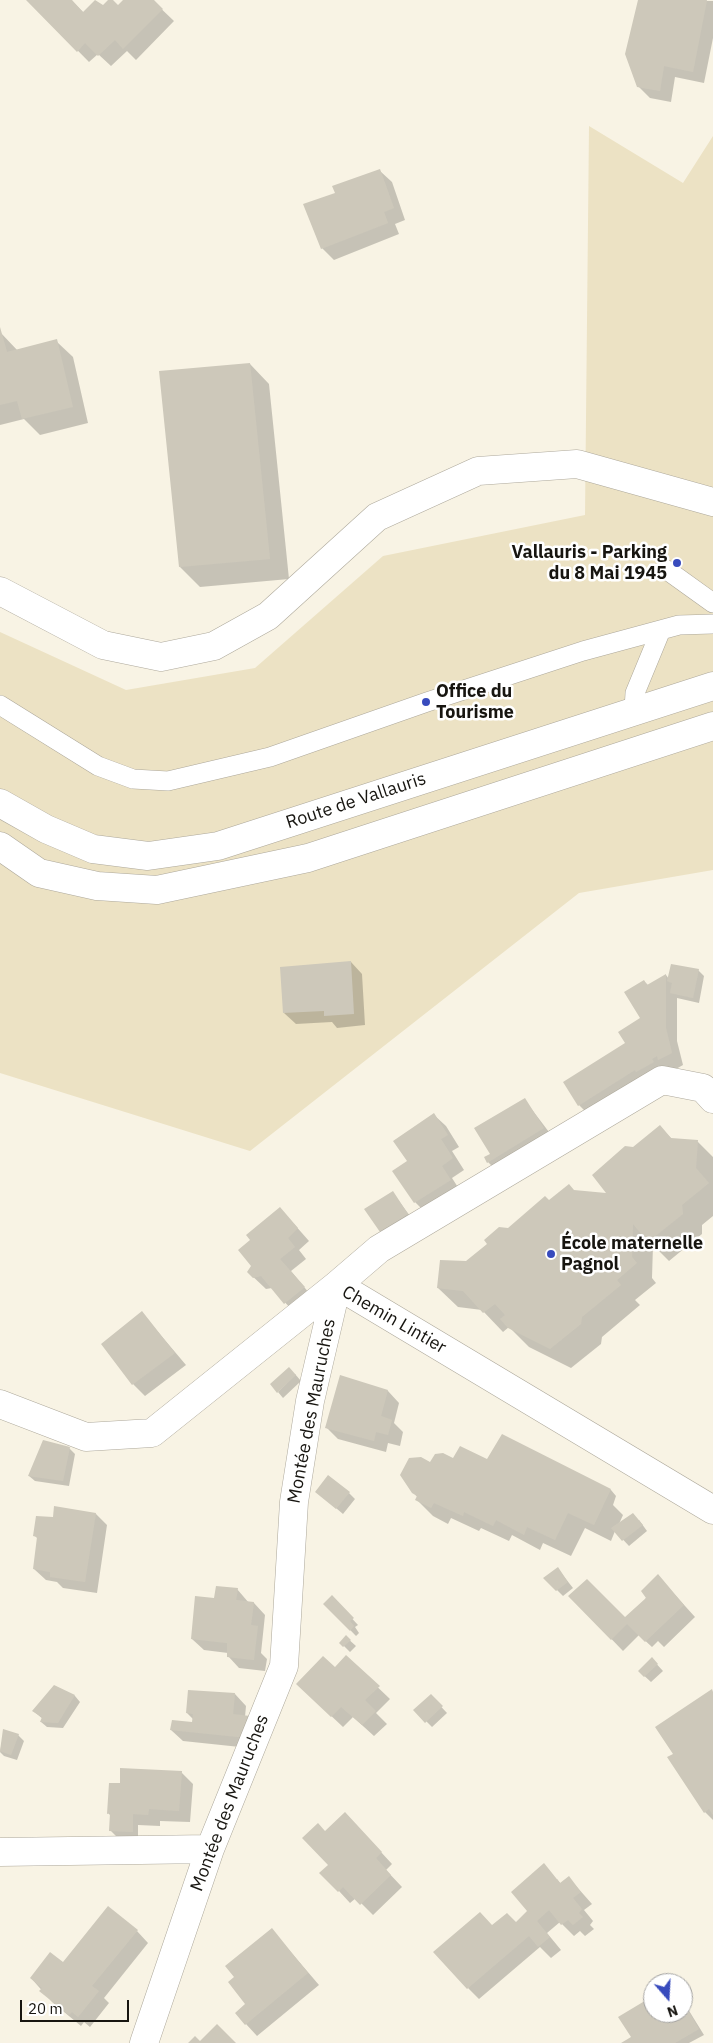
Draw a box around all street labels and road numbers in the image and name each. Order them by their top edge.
street label: Route de Vallauris [283,768,429,834]
street label: Chemin Lintier [338,1281,450,1359]
street label: Montée des Mauruches [283,1317,341,1505]
street label: Montée des Mauruches [186,1712,274,1894]

